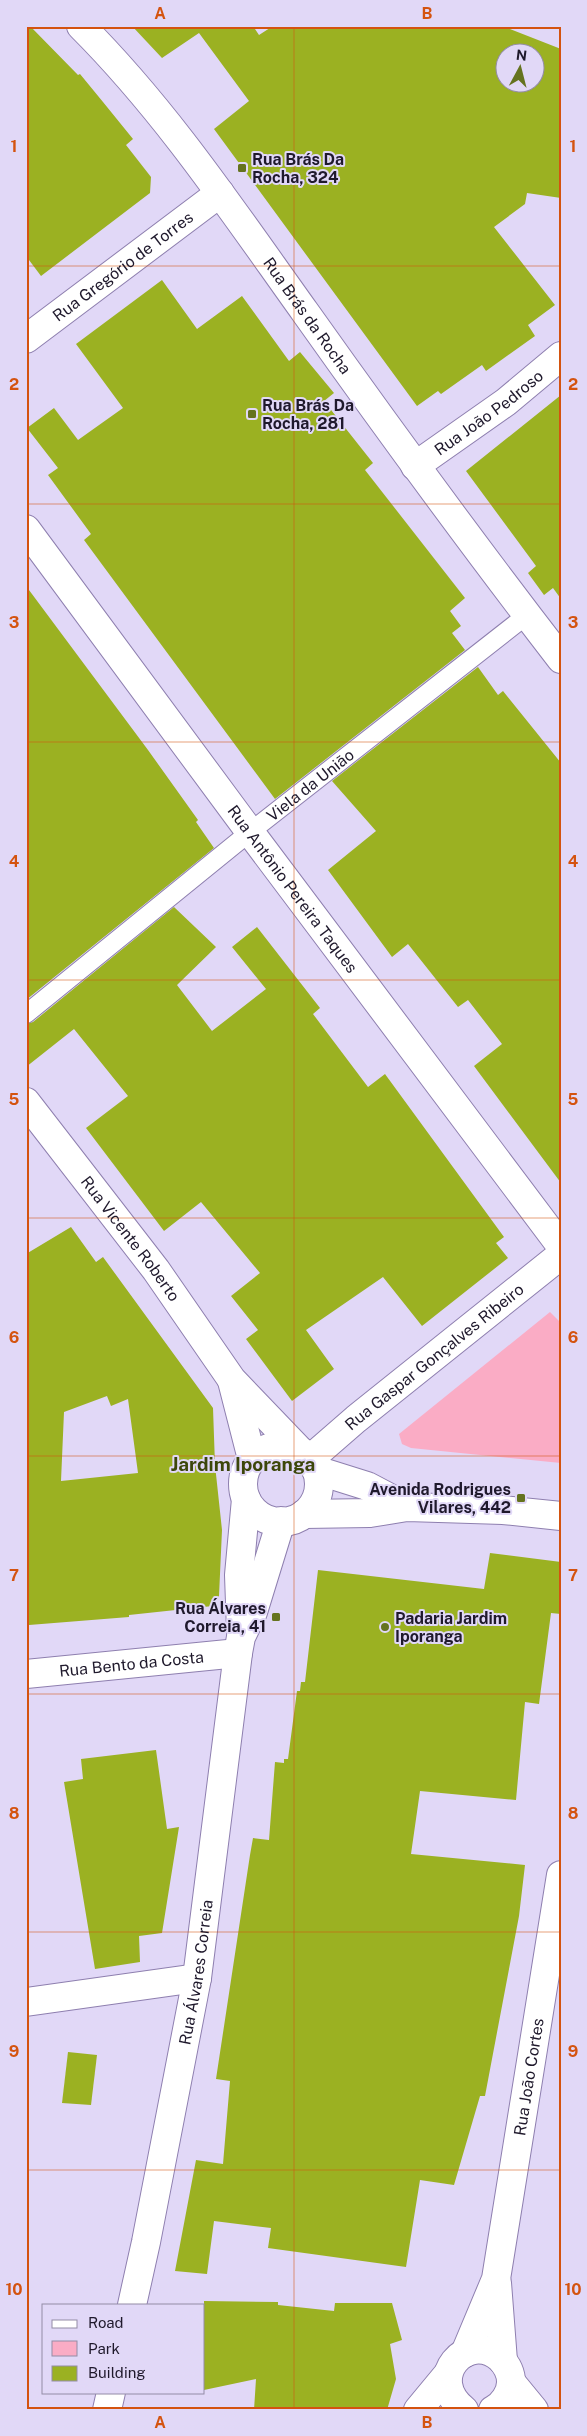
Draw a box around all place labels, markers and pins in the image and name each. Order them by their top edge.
place label: Rua Brás Da Rocha, 324 [252,150,344,187]
marker: Rua Brás Da Rocha, 324 [236,162,248,174]
place label: Rua Brás Da Rocha, 281 [262,396,354,433]
marker: Rua Brás Da Rocha, 281 [246,408,258,420]
place label: Avenida Rodrigues Vilares, 442 [369,1480,511,1517]
marker: Avenida Rodrigues Vilares, 442 [515,1492,527,1504]
place label: Rua Álvares Correia, 41 [175,1598,266,1636]
place label: Padaria Jardim Iporanga [395,1609,507,1646]
marker: Rua Álvares Correia, 41 [270,1611,282,1623]
marker: Padaria Jardim Iporanga [379,1621,391,1633]

